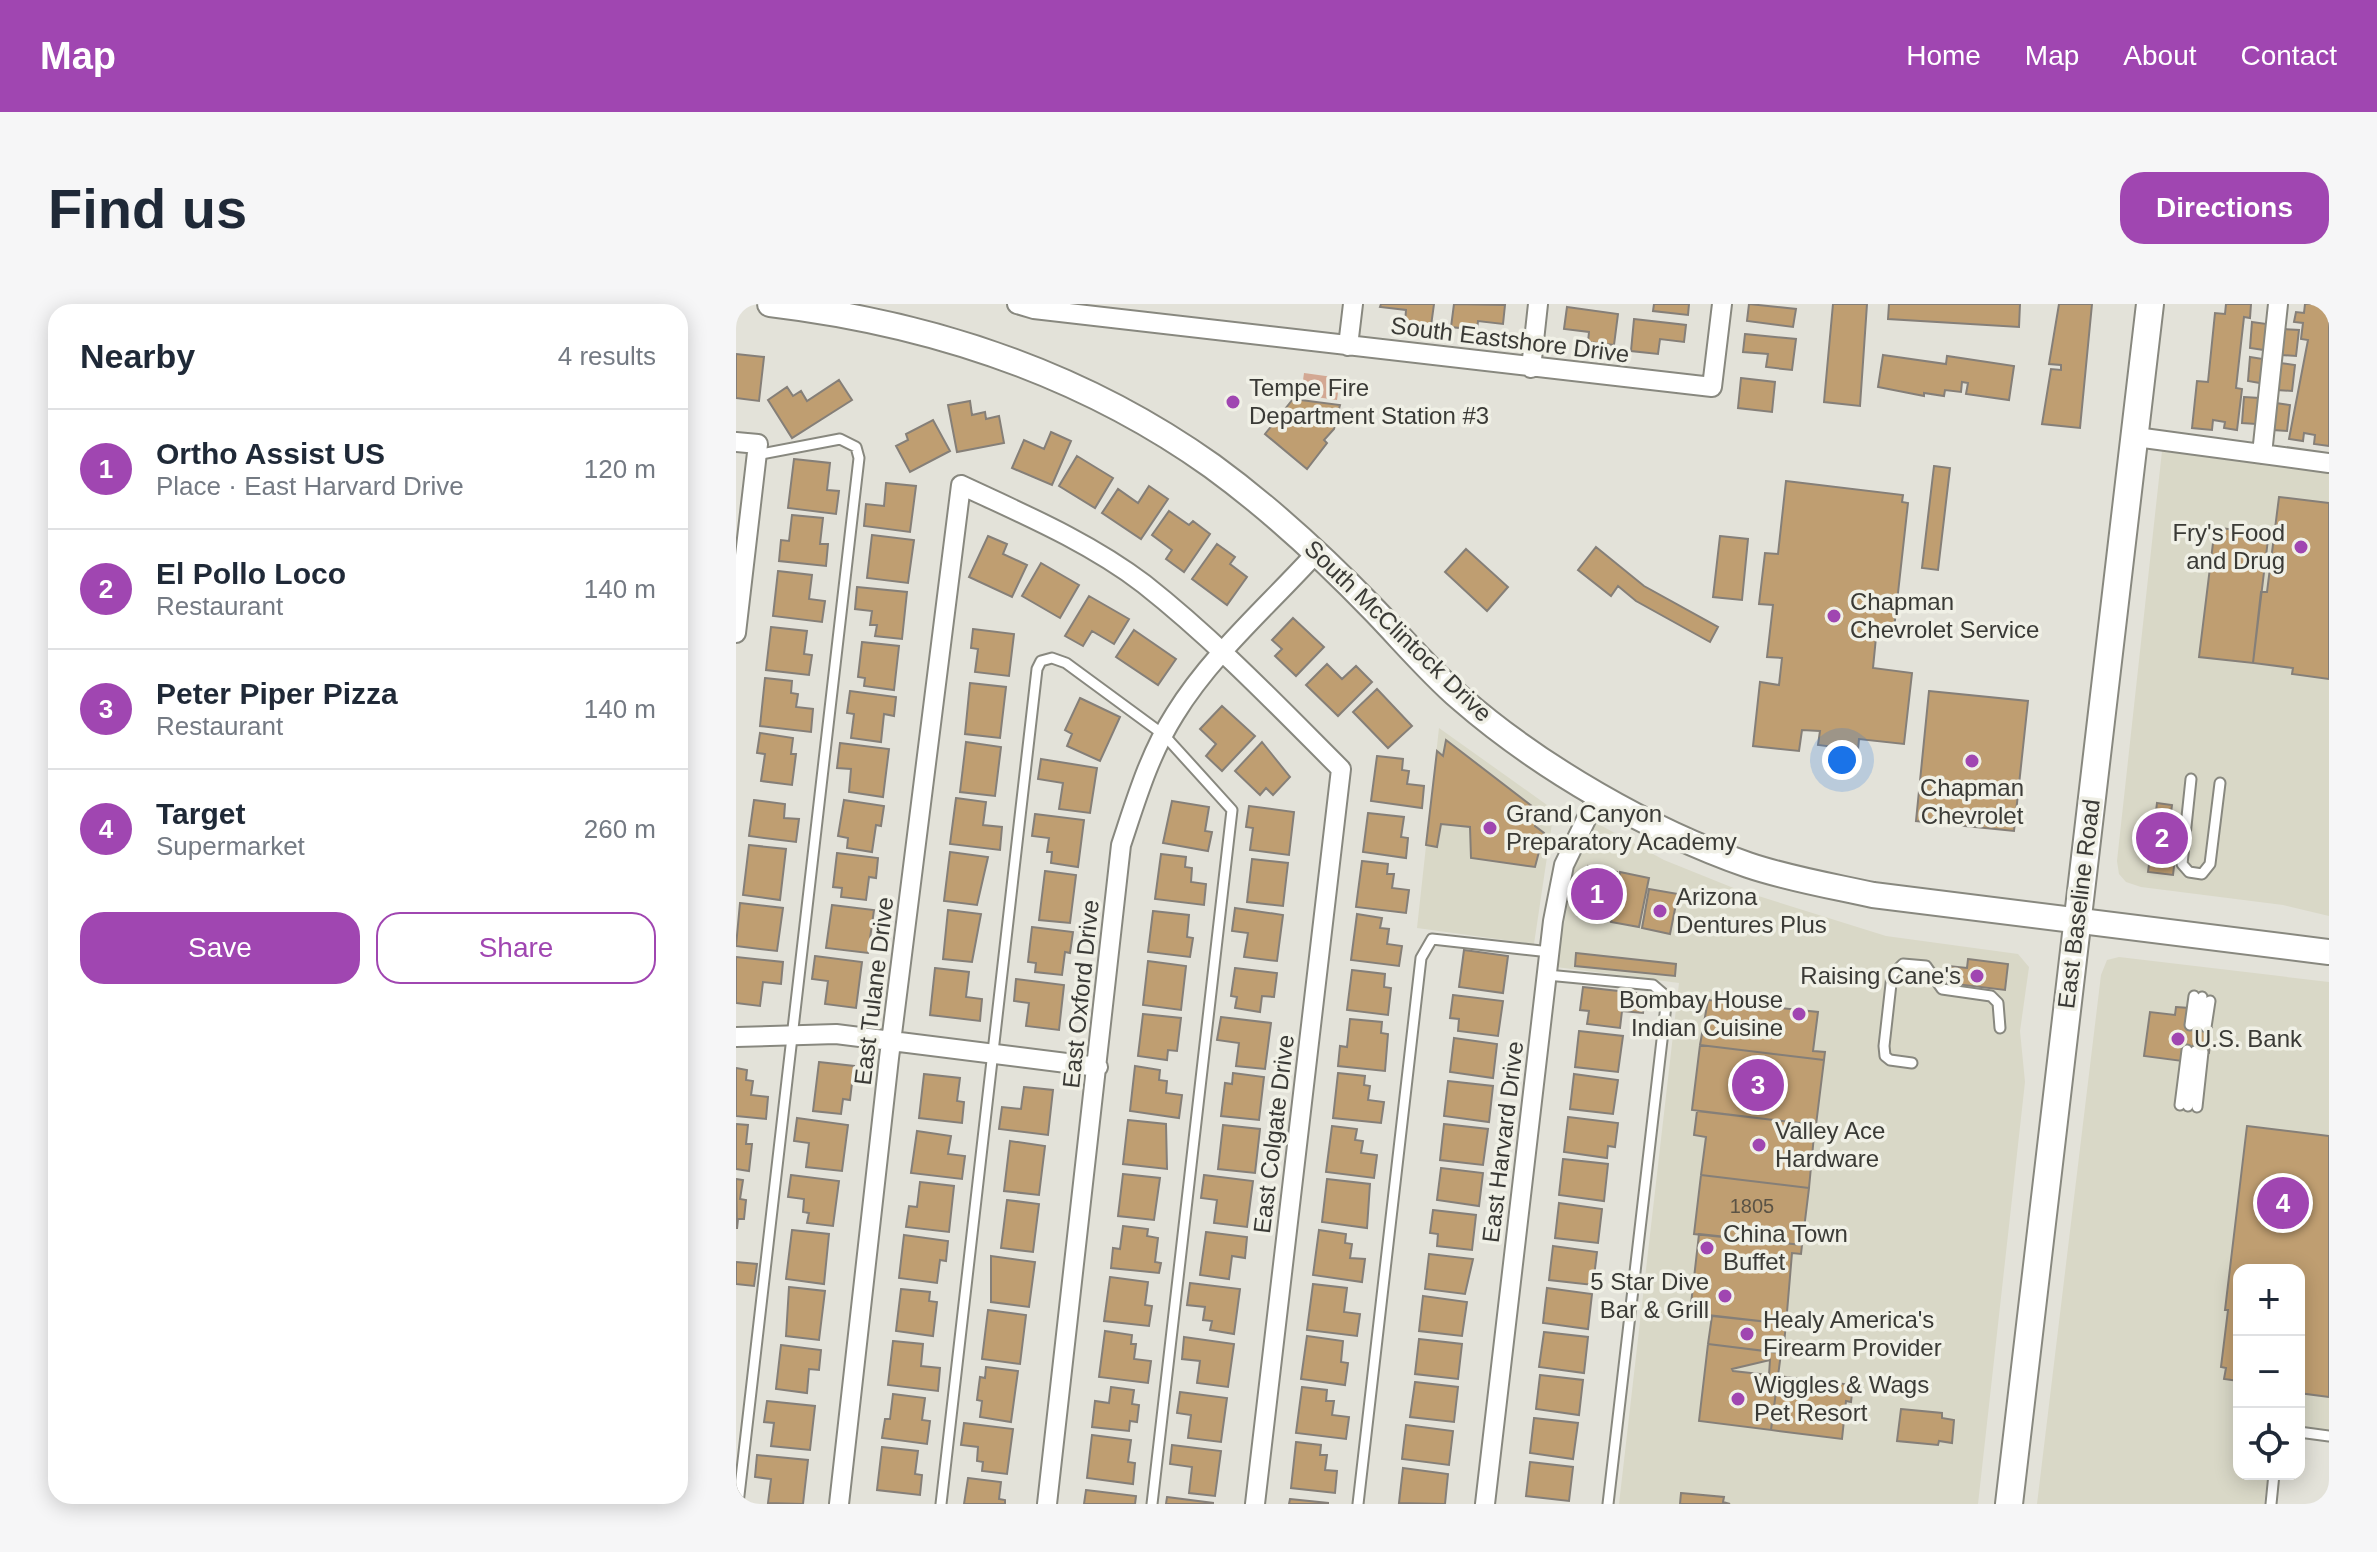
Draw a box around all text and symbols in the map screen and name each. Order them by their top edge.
text: Map [40,35,116,77]
text: Home [1906,40,1981,71]
text: Map [2025,40,2079,71]
text: About [2123,40,2197,71]
text: Contact [2241,40,2337,71]
button: Directions [2120,172,2329,244]
text: Find us [48,177,247,240]
street label: South Eastshore Drive [1389,311,1631,368]
text: Nearby [80,337,195,375]
text: 4 results [558,341,656,371]
place label: Tempe Fire Department Station #3 [1249,374,1489,429]
marker: Tempe Fire Department Station #3 [1224,393,1242,411]
text: Ortho Assist US [156,437,385,470]
text: 1 [99,454,113,484]
text: 120 m [584,454,656,484]
text: Place · East Harvard Drive [156,471,464,501]
place label: Fry's Food and Drug [2172,519,2285,574]
street label: South McClintock Drive [1299,534,1497,727]
marker: Fry's Food and Drug [2292,538,2310,556]
text: El Pollo Loco [156,557,346,590]
text: 2 [99,574,113,604]
text: 140 m [584,574,656,604]
place label: Chapman Chevrolet Service [1850,588,2039,643]
text: Restaurant [156,591,283,621]
marker: Chapman Chevrolet Service [1825,607,1843,625]
text: Peter Piper Pizza [156,677,398,710]
text: 3 [99,694,113,724]
text: 140 m [584,694,656,724]
text: Restaurant [156,711,283,741]
your location [1822,740,1862,780]
marker: Chapman Chevrolet [1963,752,1981,770]
place label: Chapman Chevrolet [1920,774,2024,829]
text: Target [156,797,245,830]
street label: East Baseline Road [2052,798,2105,1010]
place label: Grand Canyon Preparatory Academy [1506,800,1737,855]
pin: 2 [2136,808,2188,868]
text: 4 [99,814,113,844]
text: 260 m [584,814,656,844]
marker: Grand Canyon Preparatory Academy [1481,819,1499,837]
text: Supermarket [156,831,305,861]
pin: 1 [1571,864,1623,924]
place label: Arizona Dentures Plus [1676,883,1827,938]
street label: East Tulane Drive [849,895,898,1087]
street label: East Oxford Drive [1057,898,1104,1090]
marker: Arizona Dentures Plus [1651,902,1669,920]
button: Save [80,912,360,984]
button: Share [376,912,656,984]
place label: Raising Cane's [1800,962,1961,989]
marker: Raising Cane's [1968,967,1986,985]
place label: Bombay House Indian Cuisine [1619,986,1783,1041]
marker: Bombay House Indian Cuisine [1790,1005,1808,1023]
place label: U.S. Bank [2194,1025,2303,1052]
marker: U.S. Bank [2169,1030,2187,1048]
street label: East Colgate Drive [1248,1033,1299,1235]
street label: East Harvard Drive [1477,1040,1528,1244]
pin: 3 [1732,1055,1784,1115]
place label: Valley Ace Hardware [1775,1117,1885,1172]
marker: Valley Ace Hardware [1750,1136,1768,1154]
pin: 4 [2257,1173,2309,1233]
house number: 1805 [1730,1195,1774,1217]
place label: China Town Buffet [1723,1220,1848,1275]
marker: China Town Buffet [1698,1239,1716,1257]
map controls [2233,1264,2305,1480]
button: + [2233,1264,2305,1336]
place label: 5 Star Dive Bar & Grill [1590,1268,1709,1323]
marker: 5 Star Dive Bar & Grill [1716,1287,1734,1305]
place label: Healy America's Firearm Provider [1763,1306,1942,1361]
marker: Healy America's Firearm Provider [1738,1325,1756,1343]
button: − [2233,1336,2305,1408]
place label: Wiggles & Wags Pet Resort [1754,1371,1929,1426]
marker: Wiggles & Wags Pet Resort [1729,1390,1747,1408]
button: locate [2233,1408,2305,1480]

